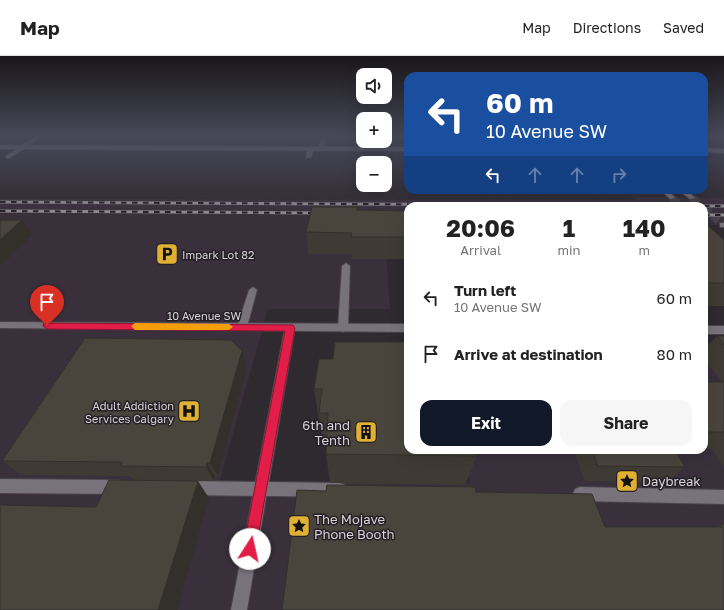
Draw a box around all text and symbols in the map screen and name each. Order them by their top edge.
text: Map [20,16,60,39]
text: Map [522,19,551,36]
text: Directions [573,19,641,36]
text: Saved [663,19,704,36]
map controls [356,68,392,192]
button: sound [356,68,392,104]
text: 60 m [486,86,553,119]
icon: left [420,88,472,140]
button: + [356,112,392,148]
text: 10 Avenue SW [486,120,607,142]
button: − [356,156,392,192]
icon: left [482,164,504,186]
icon: ahead [524,164,546,186]
icon: ahead [566,164,588,186]
icon: right [608,164,630,186]
text: 20:06 [446,213,515,242]
text: 1 [563,213,575,242]
text: 140 [623,213,666,242]
parking icon: Impark Lot 82 [154,241,180,267]
text: Arrival [460,242,501,258]
text: min [557,242,580,258]
text: m [638,242,650,258]
place label: Impark Lot 82 [182,248,254,261]
text: Turn left [454,281,516,299]
pin [30,285,64,326]
icon: left [420,287,442,309]
text: 60 m [657,289,692,307]
icon: arrive [36,291,58,313]
text: 10 Avenue SW [454,299,541,315]
street label: 10 Avenue SW [167,309,241,322]
icon: arrive [420,343,442,365]
text: Arrive at destination [454,345,603,363]
text: 80 m [657,345,692,363]
hospital icon: Adult Addiction Services Calgary [176,398,202,424]
place label: Adult Addiction Services Calgary [85,399,174,425]
button: Exit [420,400,552,446]
button: Share [560,400,692,446]
place label: 6th and Tenth [302,417,350,448]
building icon: 6th and Tenth [353,419,379,445]
place icon: Daybreak [614,468,640,494]
place label: Daybreak [642,473,701,489]
place label: The Mojave Phone Booth [314,511,395,542]
place icon: The Mojave Phone Booth [286,513,312,539]
position arrow [229,528,271,570]

